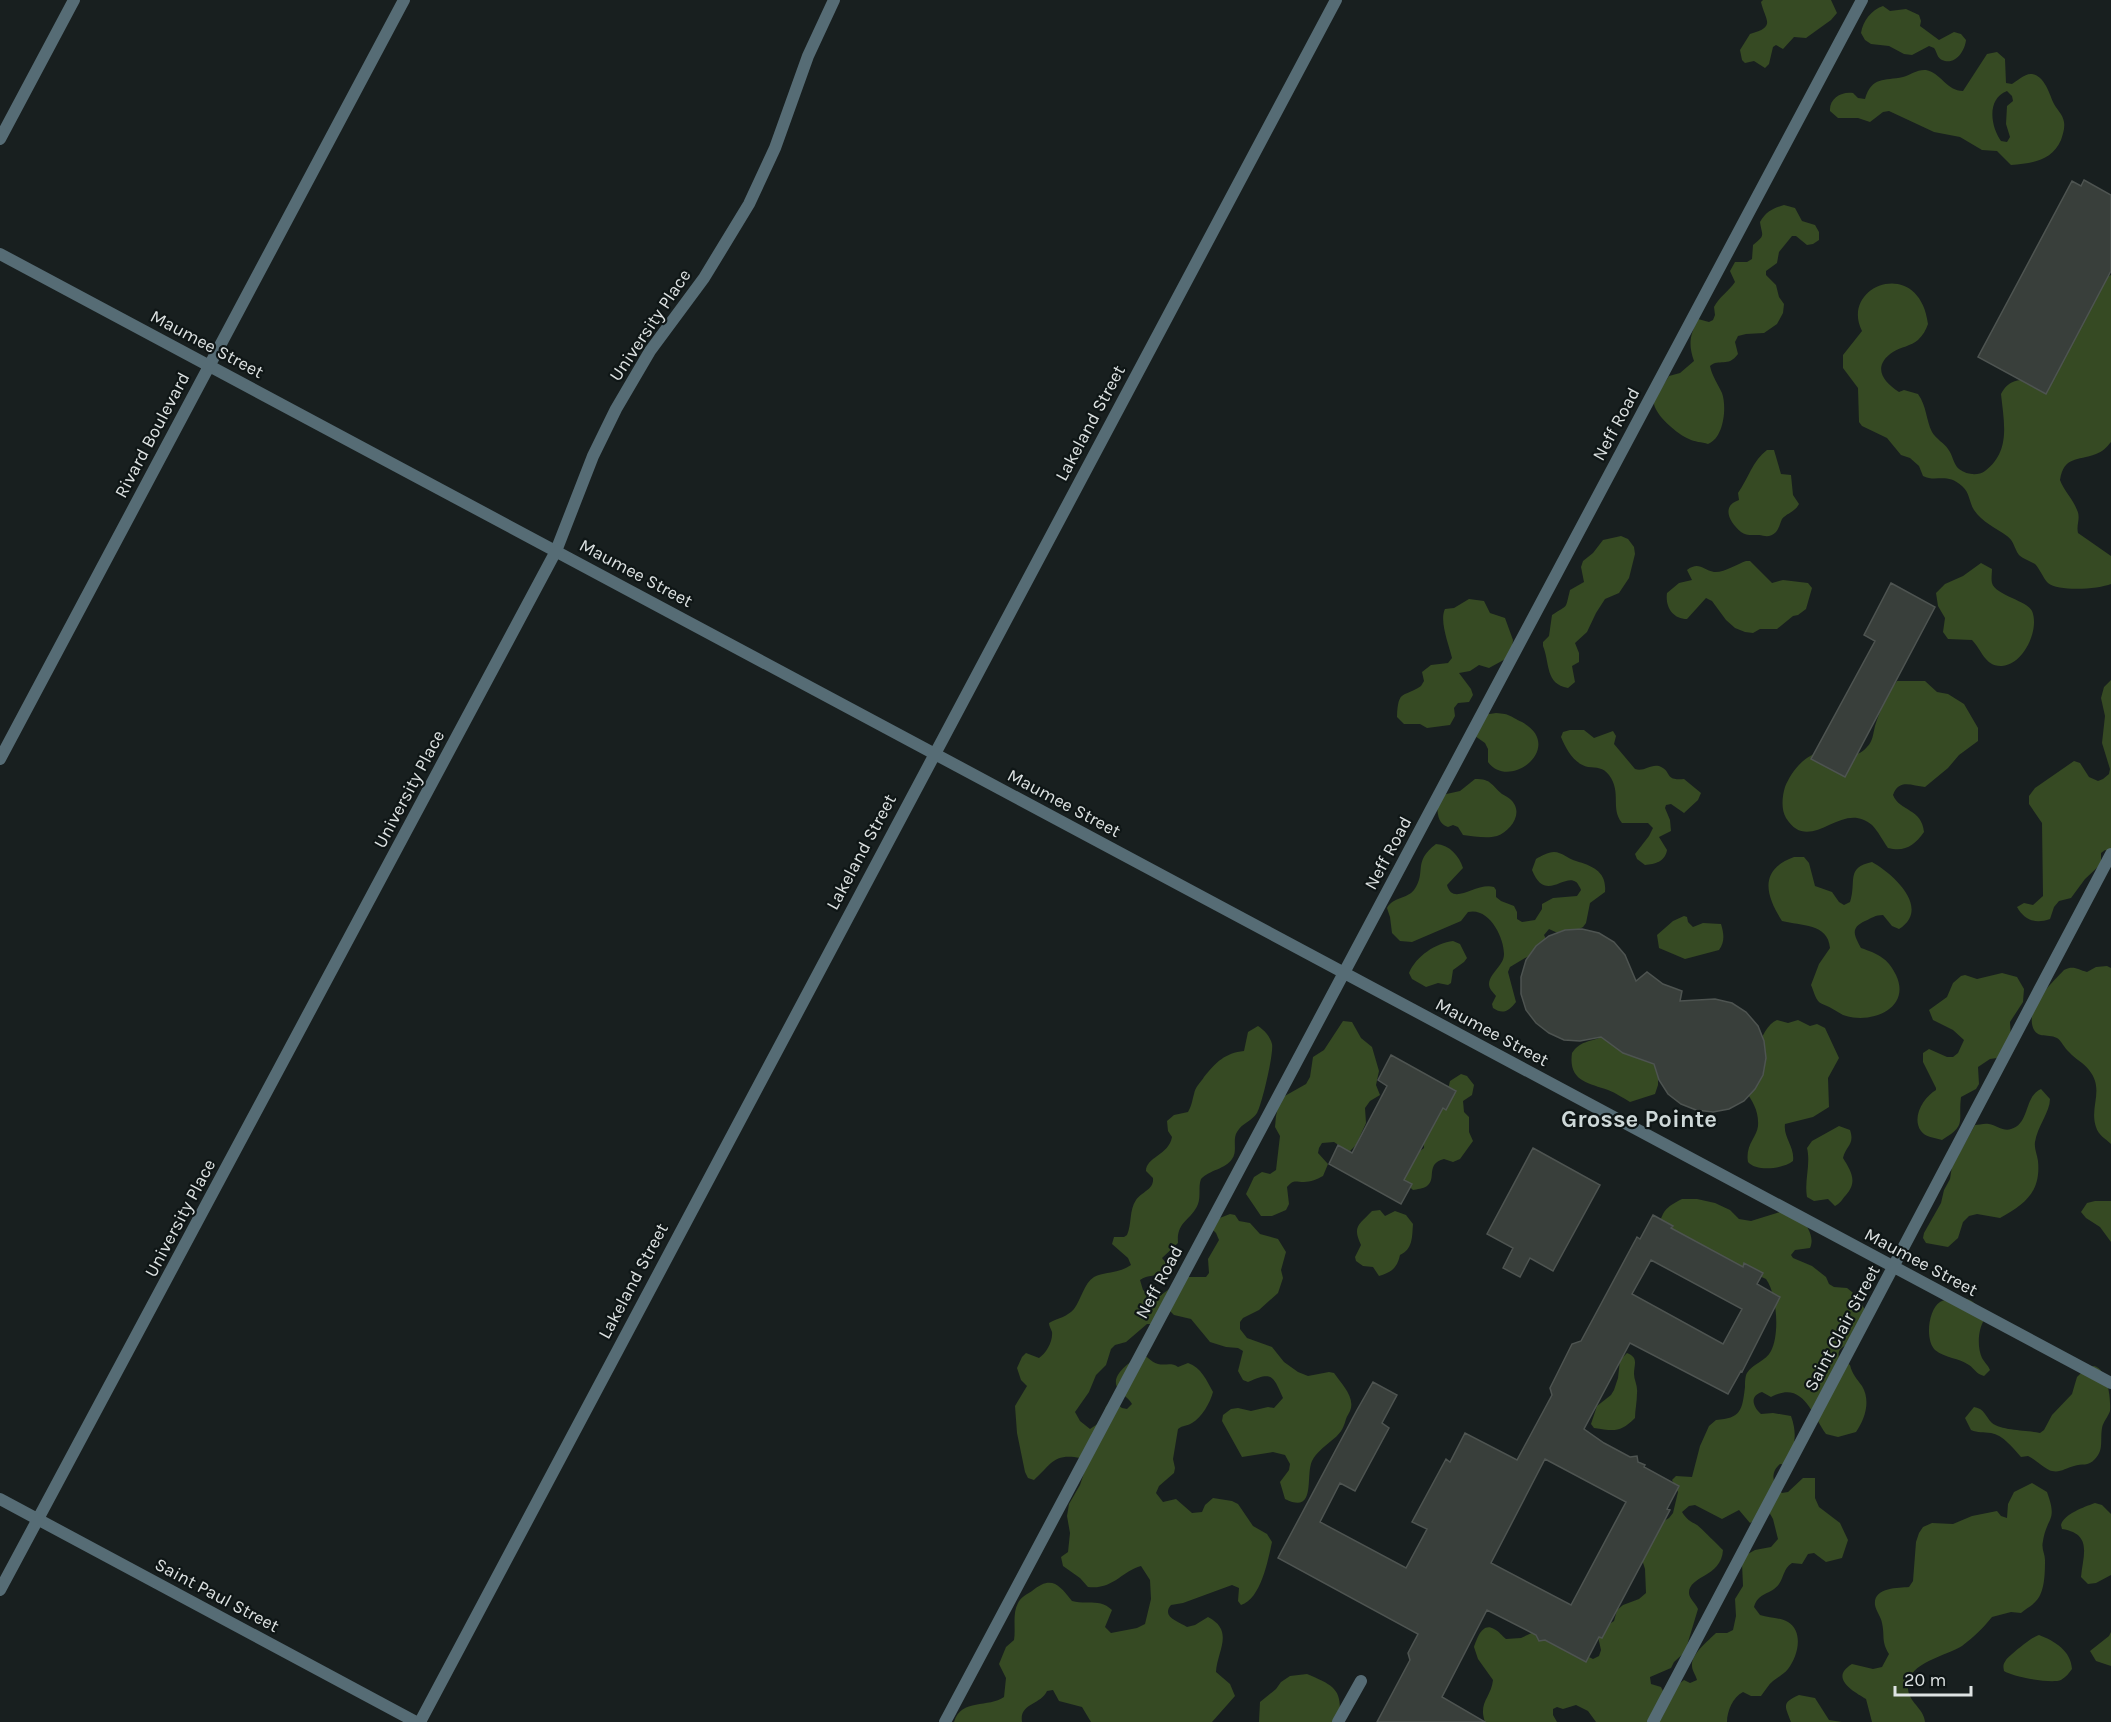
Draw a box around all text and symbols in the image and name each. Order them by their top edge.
street label: University Place [604,265,696,385]
street label: Maumee Street [147,305,268,383]
street label: Lakeland Street [1050,361,1130,485]
street label: Rivard Boulevard [110,368,194,502]
street label: Neff Road [1588,384,1644,464]
street label: Maumee Street [576,534,697,612]
street label: University Place [369,726,449,852]
street label: Maumee Street [1004,764,1125,842]
street label: Lakeland Street [821,790,901,914]
street label: Neff Road [1360,813,1416,893]
street label: Maumee Street [1432,993,1553,1071]
district label: Grosse Pointe [1561,1105,1717,1133]
street label: University Place [140,1155,220,1281]
street label: Lakeland Street [593,1219,673,1343]
street label: Maumee Street [1861,1223,1982,1301]
street label: Neff Road [1131,1242,1187,1322]
street label: Saint Clair Street [1800,1261,1885,1395]
street label: Saint Paul Street [151,1553,283,1637]
scale bar [1895,1659,1972,1697]
text: 20 m [1904,1669,1946,1691]

